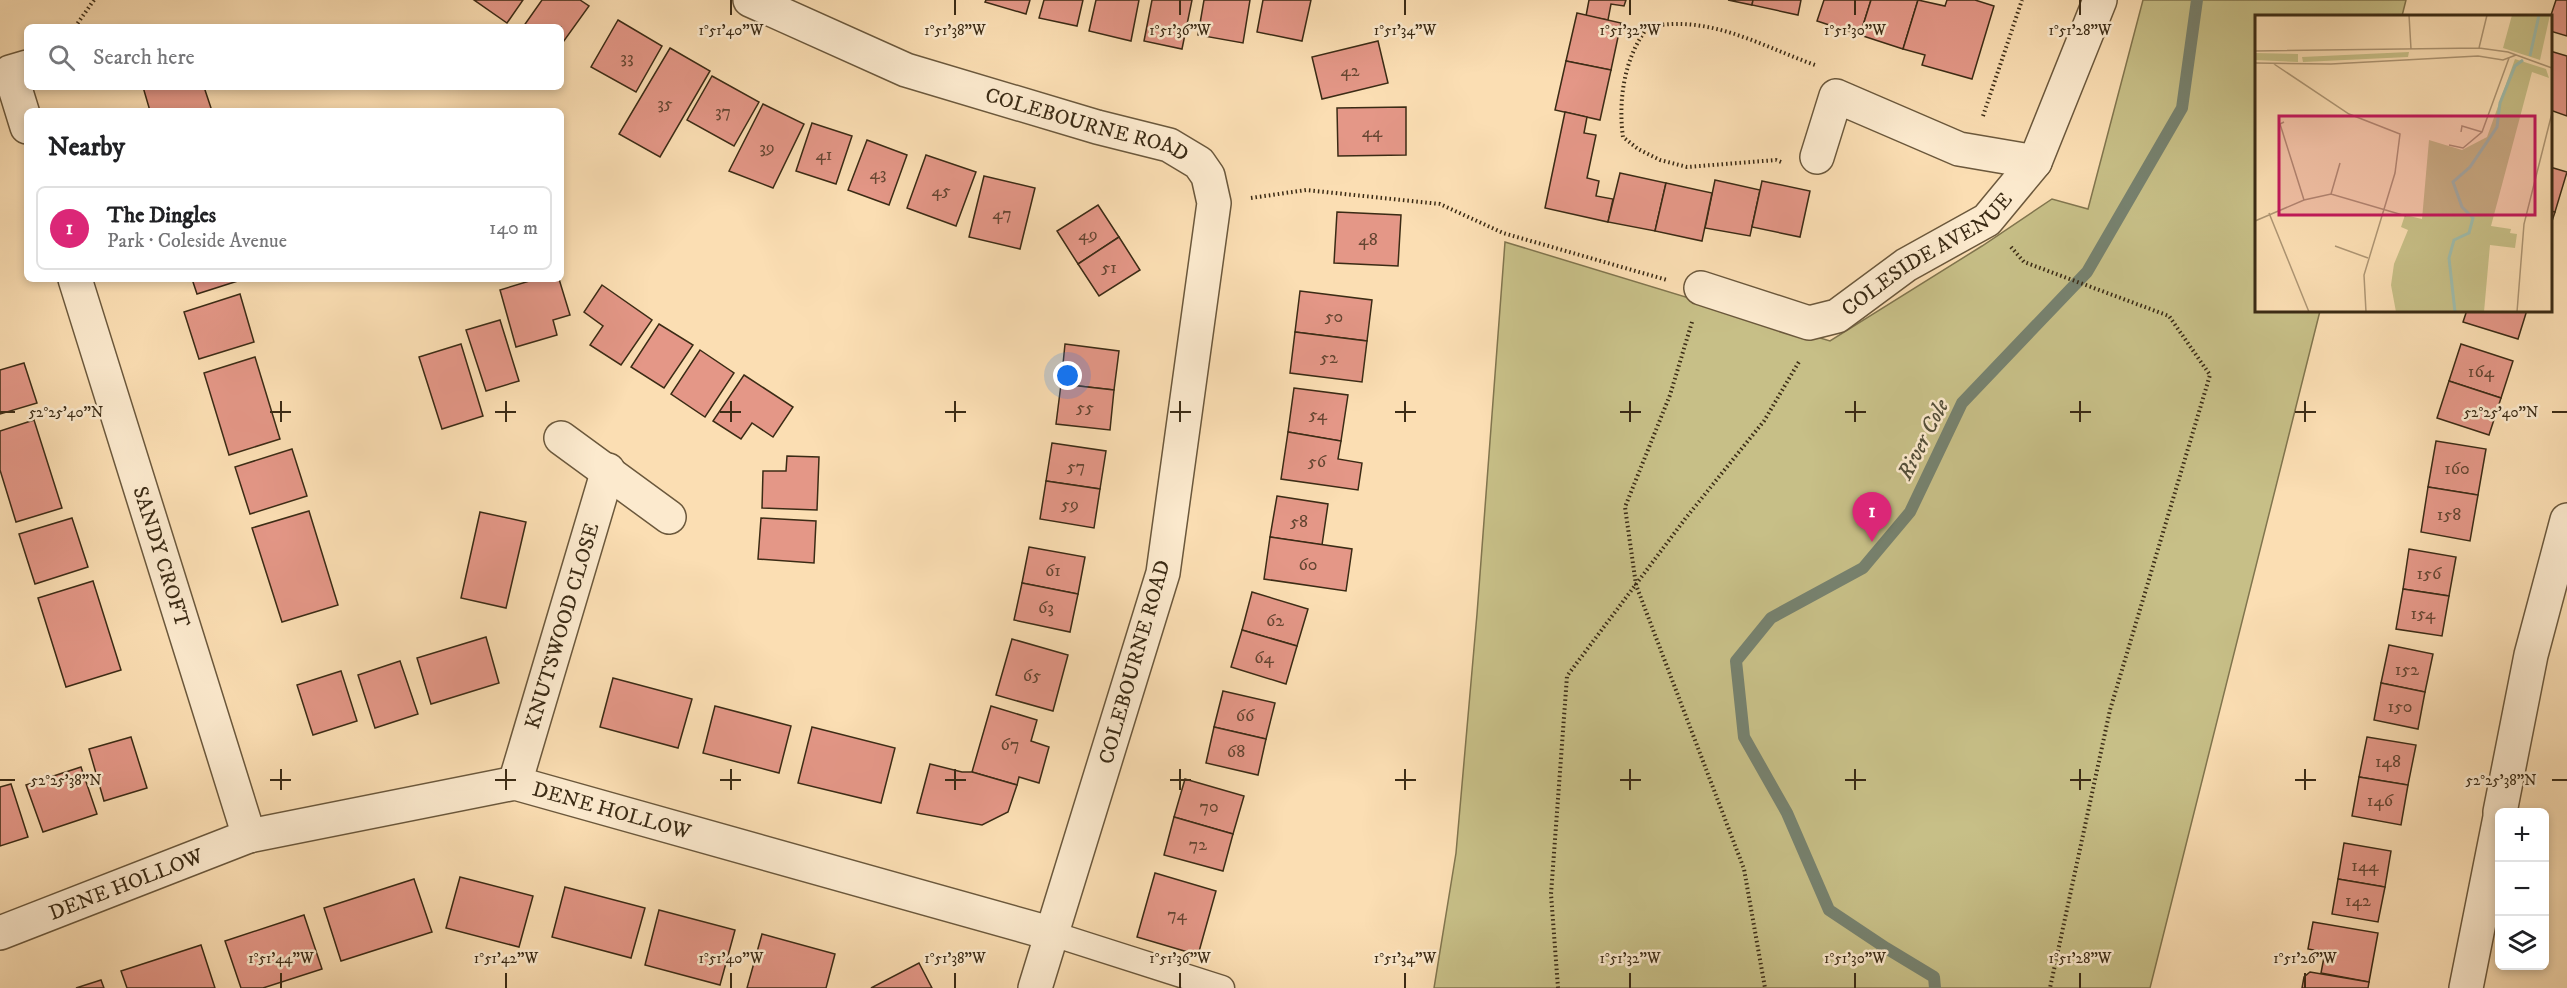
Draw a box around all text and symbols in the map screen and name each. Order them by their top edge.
inset map [2255,15,2552,312]
text: 1°51'40"W [699,21,764,40]
text: 1°51'38"W [924,21,986,40]
text: 1°51'36"W [1149,21,1211,40]
text: 1°51'34"W [1374,21,1437,40]
text: 1°51'32"W [1599,21,1661,40]
text: 1°51'30"W [1824,21,1886,40]
text: 1°51'28"W [2048,21,2112,40]
search box [24,24,564,90]
icon: search [45,41,78,74]
text: Search here [93,44,195,71]
house number: 33 [620,47,634,69]
house number: 42 [1340,60,1360,82]
street label: COLEBOURNE ROAD [982,82,1193,168]
house number: 35 [657,93,673,115]
house number: 37 [715,101,731,123]
house number: 44 [1362,121,1383,143]
text: Nearby [48,131,125,164]
house number: 39 [759,137,775,159]
house number: 41 [816,144,832,166]
house number: 43 [869,163,887,185]
house number: 45 [931,180,951,202]
street label: COLESIDE AVENUE [1837,187,2019,322]
text: The Dingles [107,202,216,229]
house number: 47 [992,203,1012,225]
text: 1 [66,216,73,241]
text: 140 m [489,216,538,241]
house number: 49 [1078,224,1098,246]
text: Park · Coleside Avenue [107,229,287,254]
house number: 48 [1358,229,1378,251]
house number: 51 [1101,257,1117,279]
house number: 50 [1325,306,1343,328]
house number: 52 [1320,347,1338,369]
your location [1053,361,1082,390]
house number: 164 [2468,361,2495,383]
water label: River Cole [1891,394,1955,485]
house number: 55 [1076,397,1094,419]
text: 52°25'40"N [29,403,103,422]
text: 52°25'40"N [2464,403,2538,422]
house number: 54 [1309,404,1328,426]
house number: 56 [1308,451,1327,473]
house number: 57 [1067,456,1085,478]
house number: 160 [2444,458,2470,480]
street label: SANDY CROFT [127,483,195,631]
pin: 1 [1852,492,1892,542]
house number: 59 [1061,494,1079,516]
house number: 158 [2437,504,2461,526]
house number: 58 [1290,511,1308,533]
street label: KNUTSWOOD CLOSE [520,520,606,732]
house number: 60 [1298,554,1318,576]
street label: COLEBOURNE ROAD [1093,557,1177,767]
house number: 61 [1045,560,1061,582]
house number: 156 [2417,563,2442,585]
house number: 63 [1038,597,1054,619]
house number: 154 [2411,603,2436,625]
house number: 62 [1266,610,1284,632]
house number: 64 [1254,647,1275,669]
house number: 152 [2395,659,2419,681]
house number: 65 [1023,665,1041,687]
house number: 150 [2387,696,2413,718]
house number: 66 [1236,705,1255,727]
house number: 67 [1001,734,1019,756]
house number: 68 [1227,741,1245,763]
house number: 148 [2375,751,2401,773]
text: 52°25'38"N [30,771,102,790]
text: 52°25'38"N [2465,771,2537,790]
street label: DENE HOLLOW [529,777,694,846]
house number: 146 [2367,790,2394,812]
house number: 70 [1199,796,1219,818]
map controls [2495,808,2549,970]
button: + [2495,808,2549,862]
house number: 72 [1189,834,1207,856]
street label: DENE HOLLOW [45,843,208,927]
house number: 144 [2351,855,2379,877]
button: − [2495,862,2549,916]
house number: 142 [2345,890,2371,912]
house number: 74 [1167,904,1187,926]
button: layers [2495,916,2549,970]
text: 1°51'44"W [248,949,314,968]
text: 1°51'42"W [474,949,538,968]
text: 1°51'40"W [699,949,764,968]
text: 1°51'38"W [924,949,986,968]
text: 1°51'36"W [1149,949,1211,968]
text: 1°51'34"W [1374,949,1437,968]
text: 1°51'32"W [1599,949,1661,968]
text: 1°51'30"W [1824,949,1886,968]
text: 1°51'28"W [2048,949,2112,968]
text: 1°51'26"W [2273,949,2337,968]

